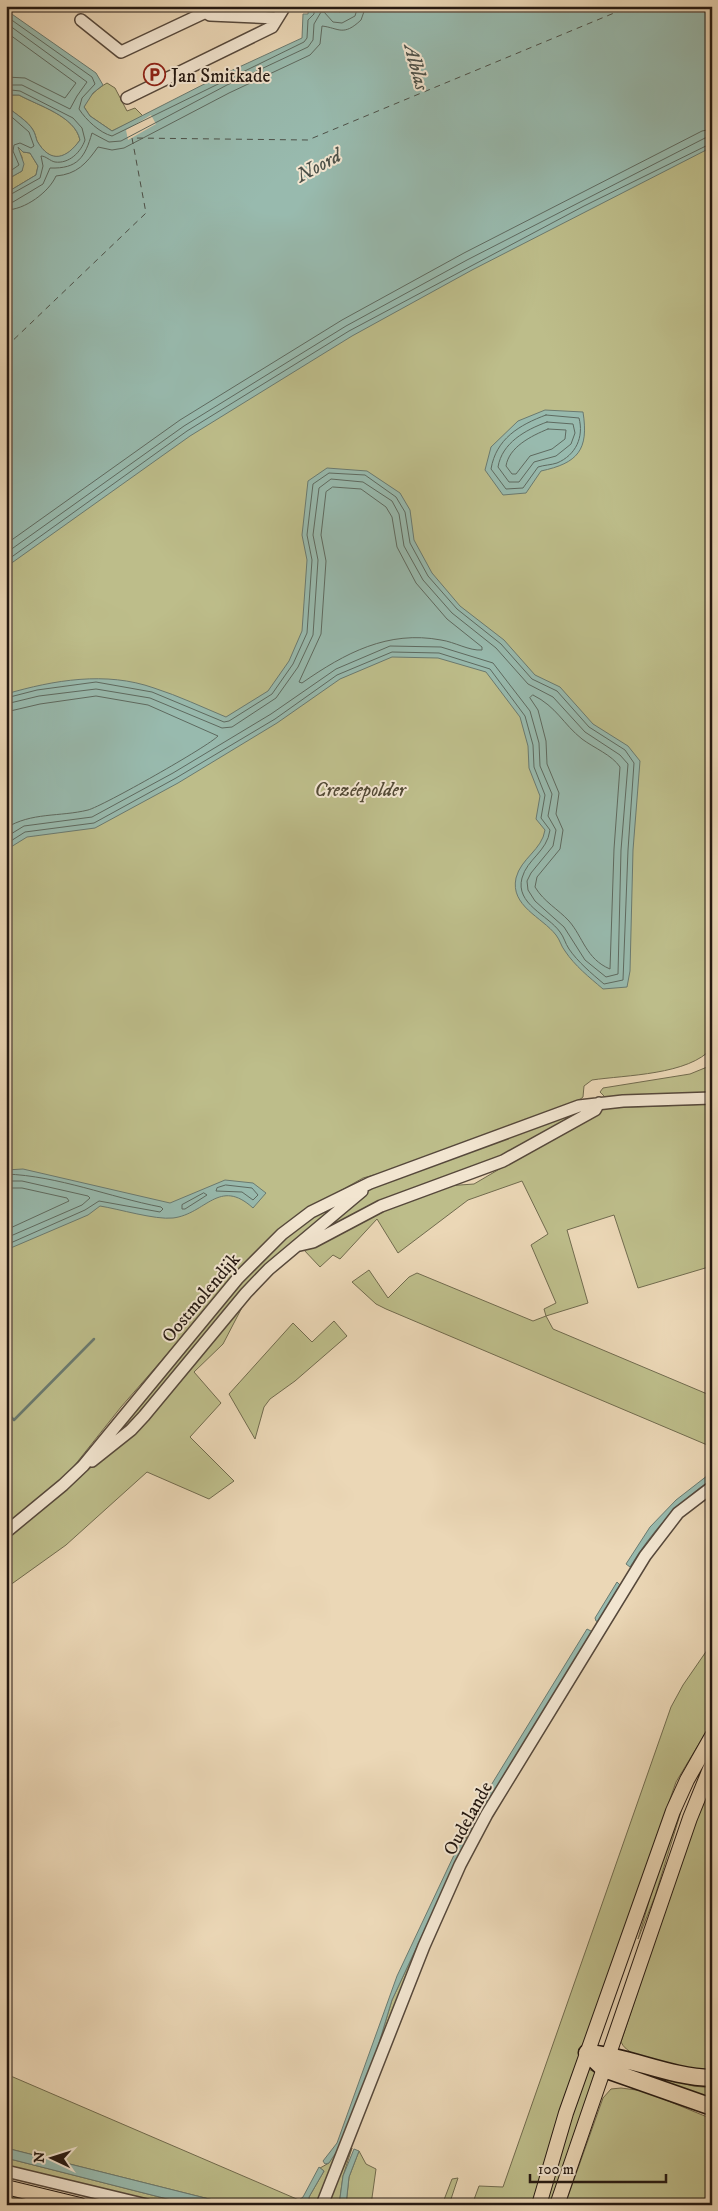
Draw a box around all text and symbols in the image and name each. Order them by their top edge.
water label: Alblas [397,40,434,94]
parking icon: Jan Smitkade [143,63,167,87]
place label: Jan Smitkade [169,65,270,88]
water label: Noord [291,142,349,189]
park label: Crezéepolder [314,779,408,803]
street label: Oostmolendijk [157,1248,246,1348]
street label: Oudelande [439,1778,498,1860]
north arrow [28,2134,78,2184]
text: N [31,2150,49,2164]
scale bar [530,2151,667,2183]
text: 100 m [538,2160,574,2179]

